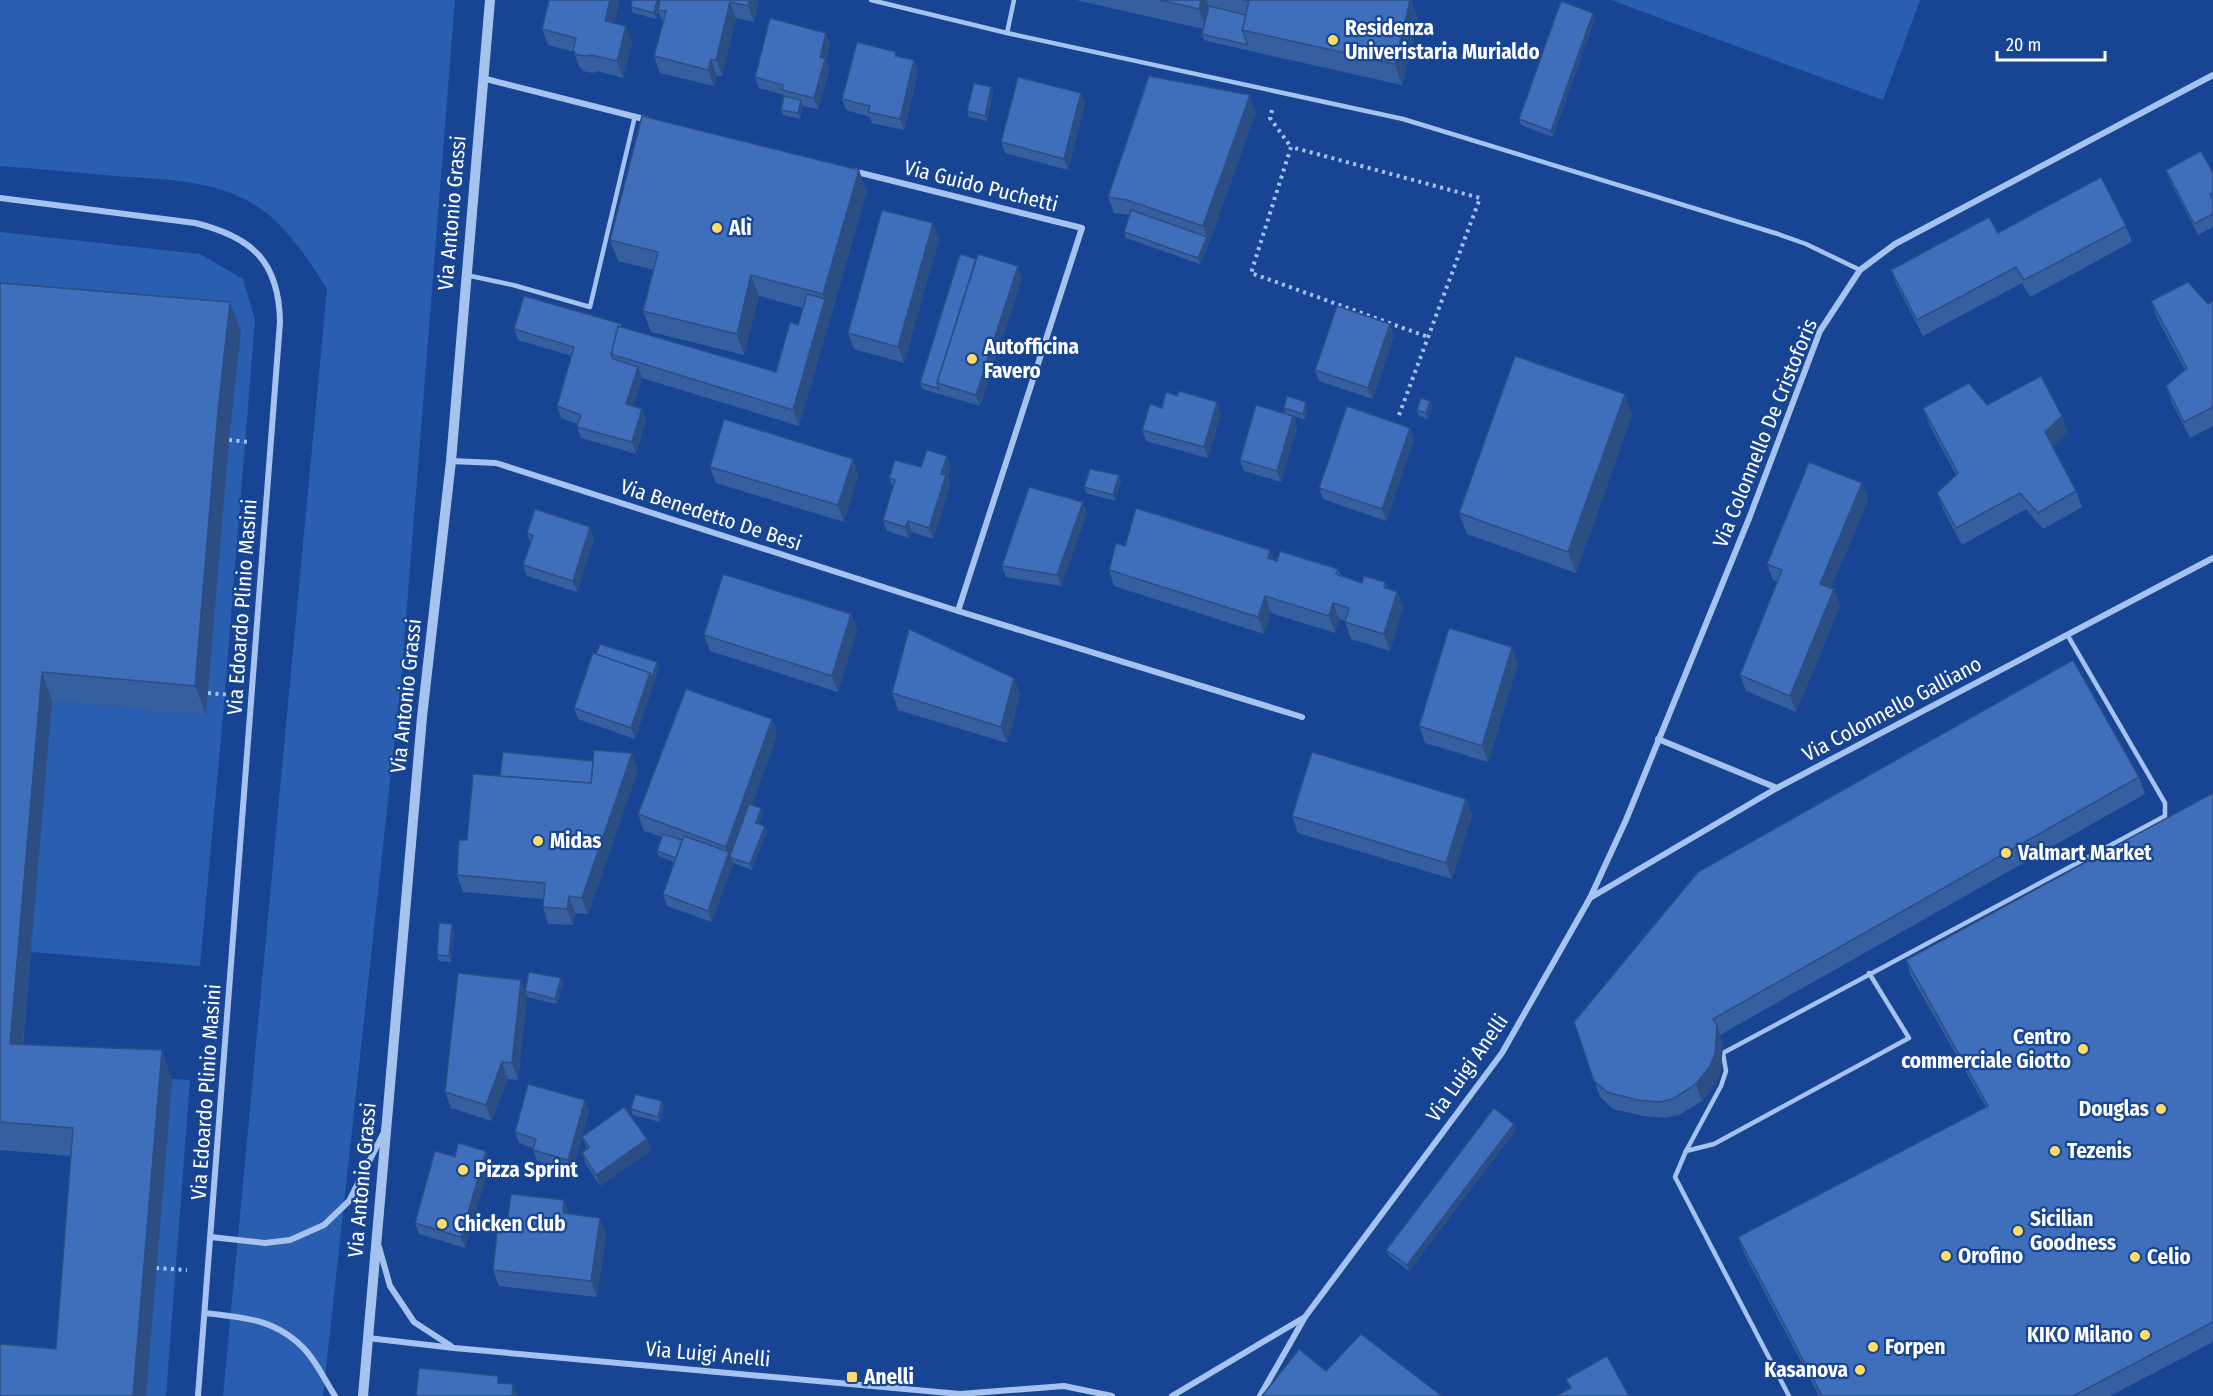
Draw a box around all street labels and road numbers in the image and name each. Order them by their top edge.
street label: Via Antonio Grassi [432,135,472,291]
street label: Via Guido Puchetti [901,154,1061,218]
street label: Via Colonnello De Cristoforis [1707,315,1823,551]
street label: Via Benedetto De Besi [617,473,805,557]
street label: Via Edoardo Plinio Masini [221,498,263,716]
street label: Via Antonio Grassi [385,617,427,775]
street label: Via Colonnello Galliano [1798,651,1986,767]
street label: Via Edoardo Plinio Masini [185,983,227,1201]
street label: Via Luigi Anelli [1420,1009,1514,1127]
street label: Via Antonio Grassi [342,1102,382,1258]
street label: Via Luigi Anelli [644,1336,772,1372]

